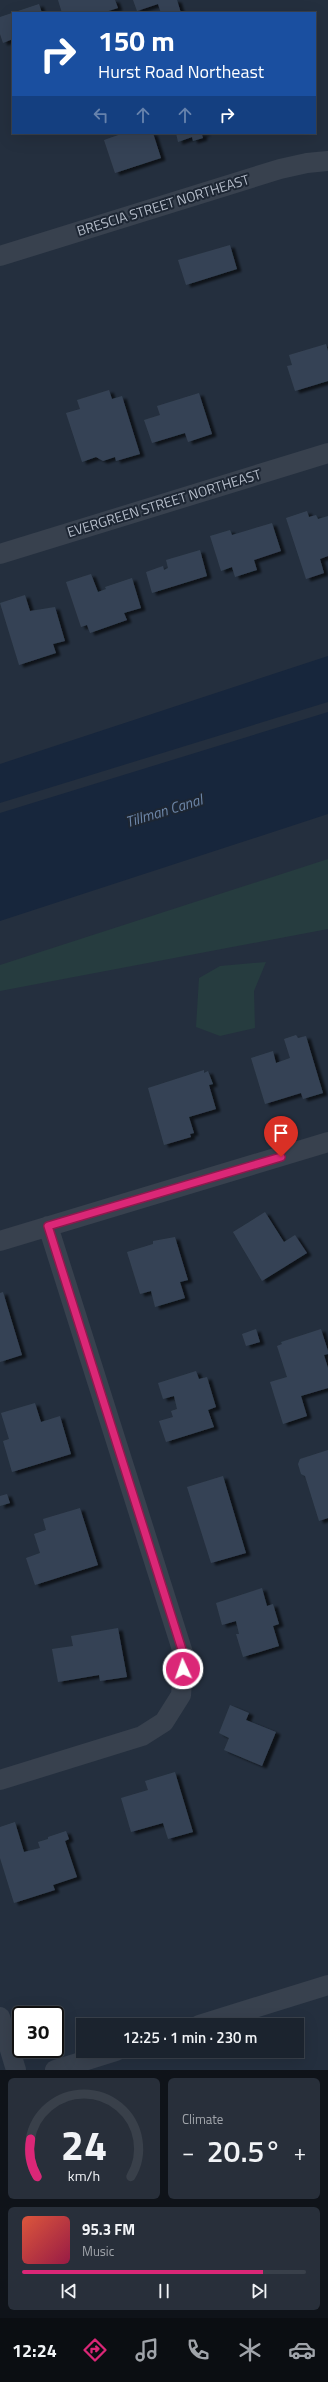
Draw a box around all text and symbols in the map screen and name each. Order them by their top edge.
text: 150 m [98,19,175,62]
icon: right [32,28,84,80]
text: Hurst Road Northeast [98,58,264,85]
icon: left [90,104,112,126]
icon: ahead [132,104,154,126]
icon: ahead [174,104,196,126]
icon: right [216,104,238,126]
street label: BRESCIA STREET NORTHEAST [74,168,252,241]
street label: EVERGREEN STREET NORTHEAST [64,463,264,542]
water label: Tillman Canal [122,787,207,833]
pin [264,1116,298,1157]
icon: arrive [270,1122,292,1144]
position arrow [162,1648,204,1690]
speed limit sign: 30 [12,2006,64,2058]
text: 12:25 · 1 min · 230 m [123,2026,257,2049]
text: Climate [182,2109,223,2129]
text: 24 [61,2112,107,2175]
text: 20.5° [207,2128,281,2174]
text: − [182,2135,194,2169]
text: + [294,2135,306,2169]
text: km/h [68,2164,100,2186]
text: 95.3 FM [82,2218,135,2241]
text: Music [82,2241,114,2261]
icon: previous [58,2280,80,2302]
icon: pause [153,2280,175,2302]
icon: next [248,2280,270,2302]
icon: directions [81,2336,109,2364]
icon: music [133,2336,161,2364]
icon: phone [184,2336,212,2364]
icon: climate [236,2336,264,2364]
icon: car [288,2336,316,2364]
text: 12:24 [12,2337,57,2364]

